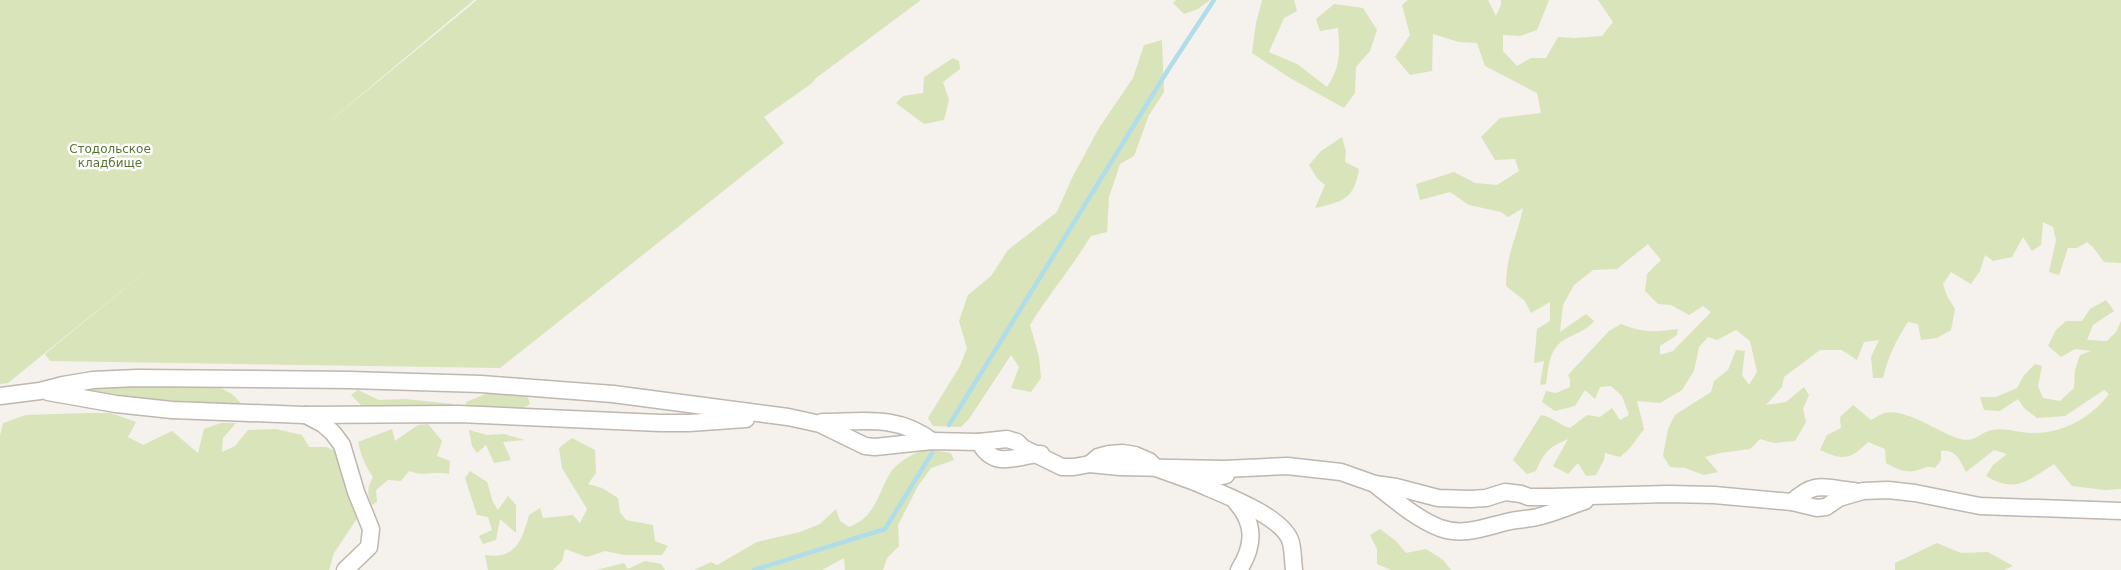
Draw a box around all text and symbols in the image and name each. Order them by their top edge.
park label: Стодольское кладбище [69,142,151,170]

